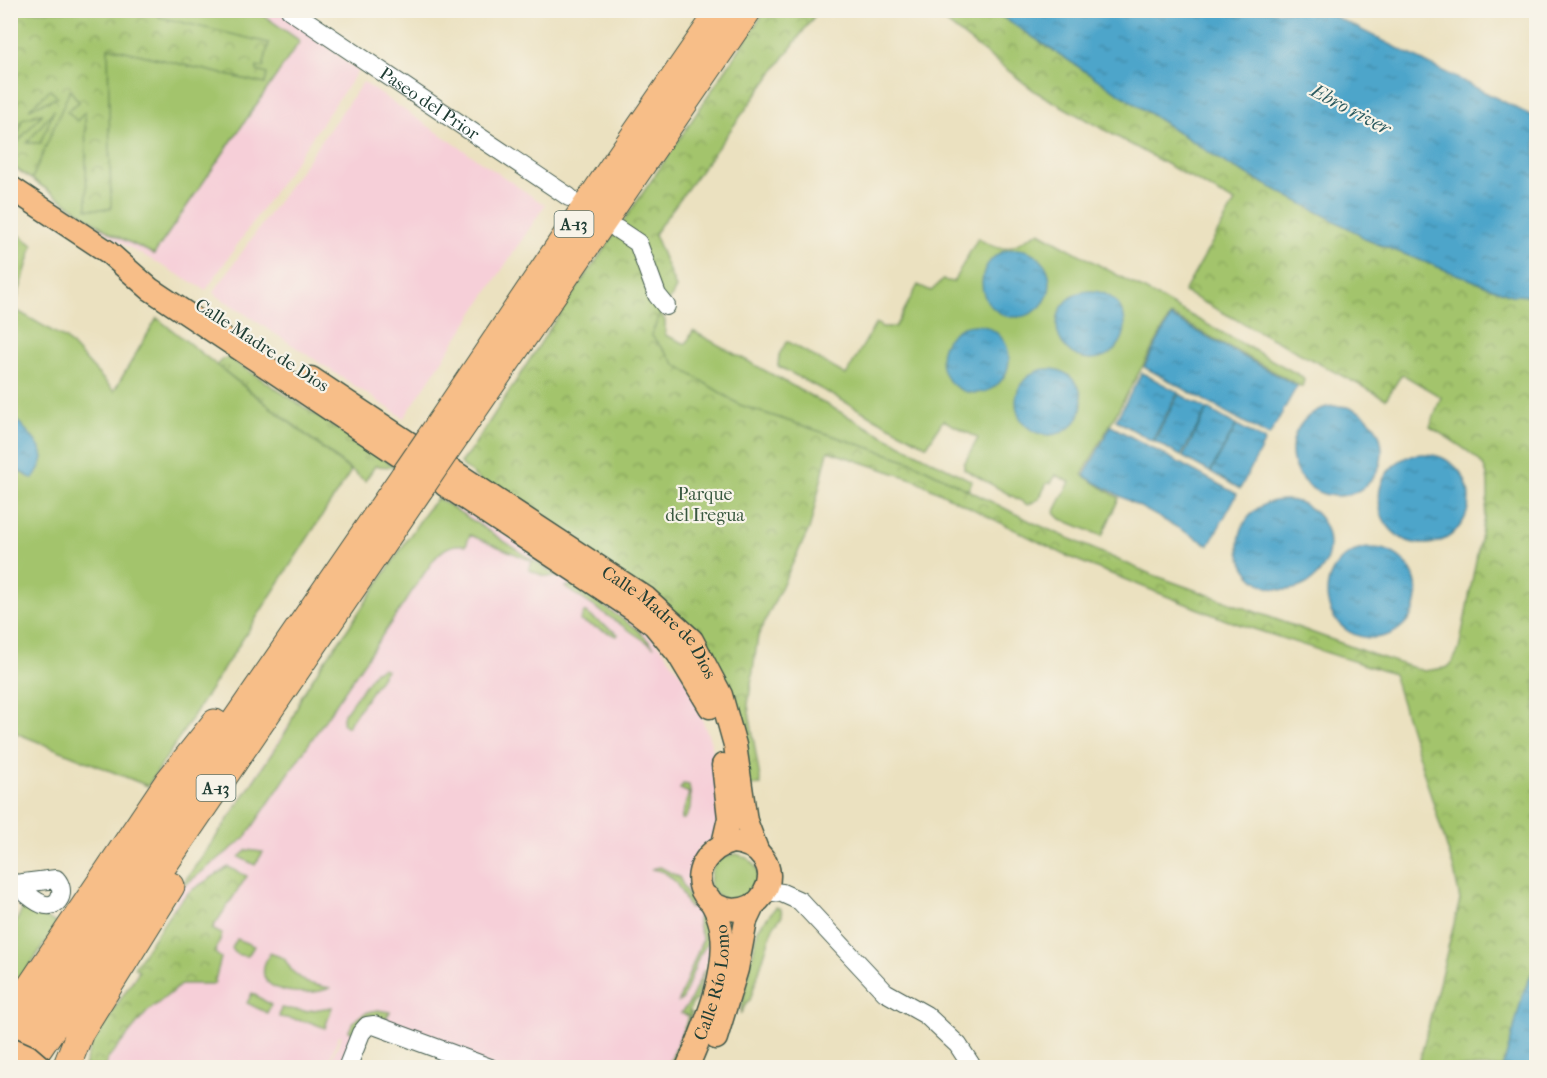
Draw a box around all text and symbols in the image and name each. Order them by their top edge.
street label: Paseo del Prior [375,63,483,145]
water label: Ebro river [1306,78,1396,141]
road number: A-13 [554,211,594,237]
street label: Calle Madre de Dios [191,294,333,397]
park label: Parque del Iregua [665,484,745,526]
street label: Calle Madre de Dios [598,562,721,683]
road number: A-13 [196,775,236,801]
street label: Calle Río Lomo [690,923,734,1044]

